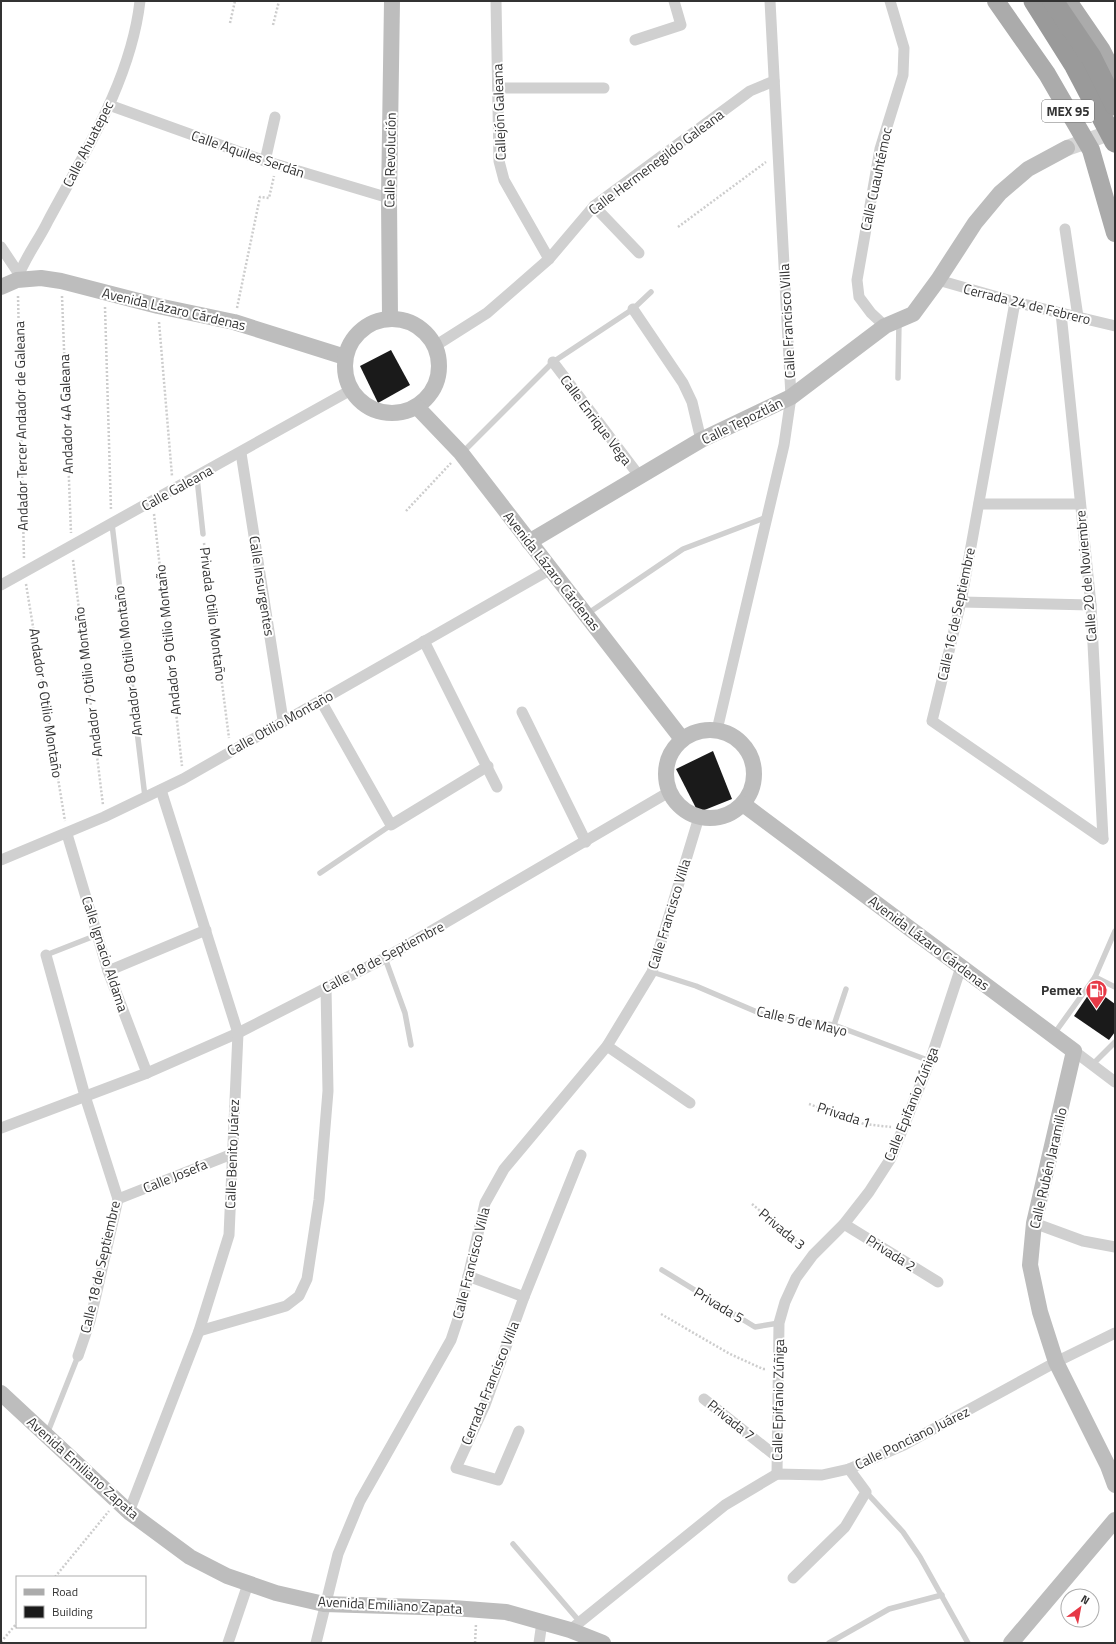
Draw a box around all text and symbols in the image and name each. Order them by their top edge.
street label: Callejón Galeana [486,63,511,161]
street label: Calle Ahuatepec [57,97,118,190]
road number: MEX 95 [1042,100,1094,122]
street label: Calle Hermenegildo Galeana [584,104,728,220]
street label: Calle Revolución [378,112,401,208]
street label: Calle Aquiles Serdán [189,124,308,183]
street label: Calle Cuauhtémoc [854,125,897,233]
street label: Calle Francisco Villa [773,263,800,379]
street label: Cerrada 24 de Febrero [961,278,1093,329]
street label: Avenida Lázaro Cárdenas [100,282,248,335]
street label: Andador Tercer Andador de Galeana [8,321,33,531]
street label: Andador 4A Galeana [53,354,78,474]
street label: Calle Enrique Vega [555,370,637,469]
street label: Calle Tepoztlán [698,392,786,449]
street label: Calle Galeana [137,459,216,516]
street label: Avenida Lázaro Cárdenas [499,506,606,635]
street label: Calle 20 de Noviembre [1069,509,1102,643]
street label: Calle Insurgentes [244,534,281,638]
street label: Calle 16 de Septiembre [931,545,980,682]
street label: Privada Otilio Montaño [195,546,232,682]
street label: Andador 9 Otilio Montaño [149,564,186,716]
street label: Andador 8 Otilio Montaño [108,585,147,737]
street label: Andador 7 Otilio Montaño [68,606,107,758]
street label: Andador 6 Otilio Montaño [24,627,69,779]
street label: Calle Otilio Montaño [223,685,337,761]
street label: Calle Francisco Villa [642,856,695,972]
street label: Avenida Lázaro Cárdenas [864,890,994,995]
street label: Calle Ignacio Aldama [77,893,134,1014]
street label: Calle 18 de Septiembre [318,915,447,998]
fuel station icon: Pemex [1084,977,1110,1010]
place label: Pemex [1041,979,1082,1000]
street label: Calle 5 de Mayo [755,1000,850,1041]
street label: Calle Epifanio Zúñiga [878,1043,943,1164]
street label: Privada 1 [815,1096,874,1133]
street label: Calle Benito Juárez [219,1099,244,1209]
street label: Calle Rubén Jaramillo [1023,1105,1072,1231]
street label: Calle Josefa [139,1153,210,1198]
street label: Calle 18 de Septiembre [74,1199,125,1335]
street label: Privada 3 [754,1203,810,1254]
street label: Calle Francisco Villa [446,1205,495,1321]
street label: Privada 2 [862,1229,920,1276]
street label: Privada 5 [690,1281,748,1328]
street label: Cerrada Francisco Villa [455,1318,524,1448]
street label: Calle Epifanio Zúñiga [766,1339,789,1461]
street label: Privada 7 [703,1394,759,1445]
street label: Calle Ponciano Juárez [851,1401,973,1474]
street label: Avenida Emiliano Zapata [23,1411,144,1524]
legend [16,1576,146,1628]
text: Road [52,1582,78,1601]
north arrow [1060,1588,1100,1628]
street label: Avenida Emiliano Zapata [317,1590,463,1619]
text: N [1078,1591,1093,1608]
text: Building [52,1602,93,1621]

